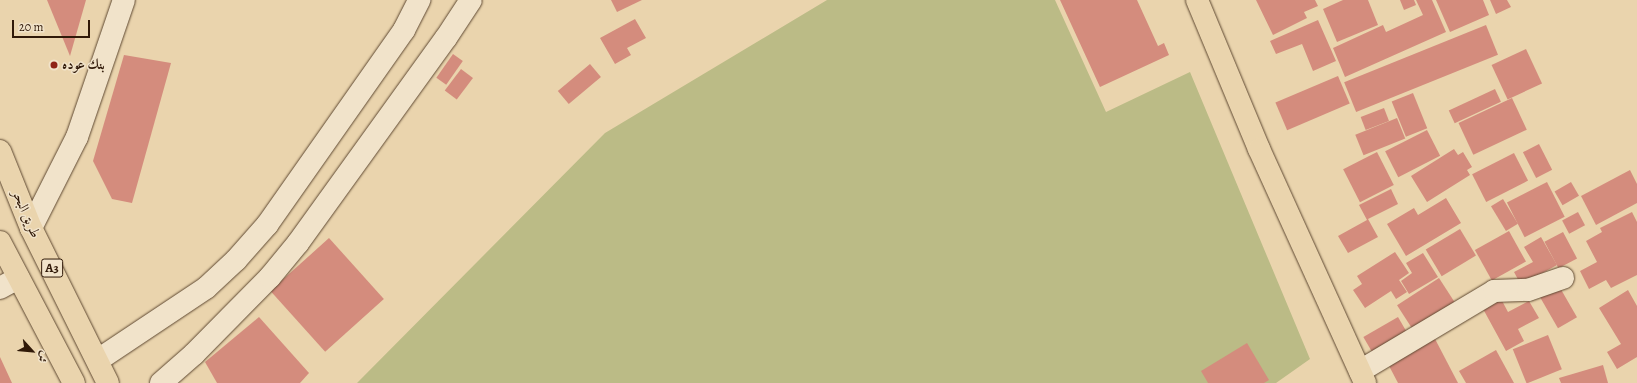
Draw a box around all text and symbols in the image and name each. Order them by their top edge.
scale bar [14,12,92,38]
text: 20 m [19,19,43,35]
place label: بنك عوده [62,57,105,73]
marker: بنك عوده [49,60,59,70]
street label: طريق البحر [8,187,44,241]
road number: A3 [41,257,63,279]
north arrow [12,331,52,371]
text: ش [34,348,52,365]

